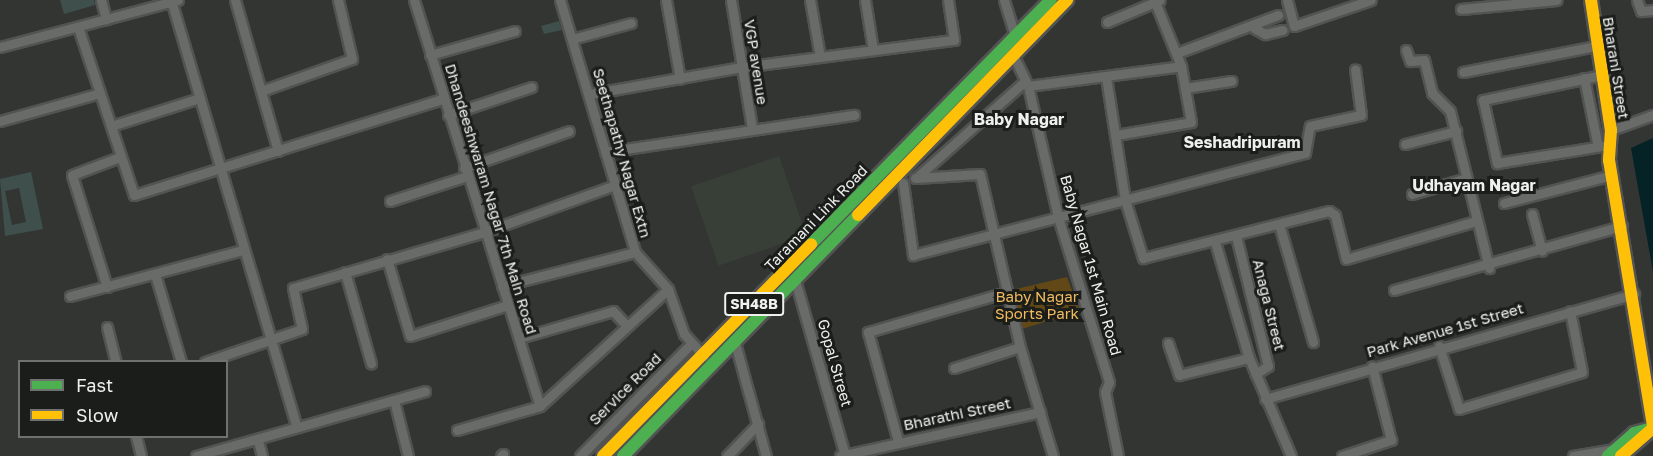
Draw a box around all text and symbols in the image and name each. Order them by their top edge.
street label: Bharani Street [1599,16,1633,120]
street label: VGP avenue [740,18,772,106]
street label: Dhandeeshwaram Nagar 7th Main Road [441,62,541,336]
street label: Seethapathy Nagar Extn [589,66,655,240]
district label: Baby Nagar [974,109,1064,129]
district label: Seshadripuram [1183,132,1301,152]
street label: Taramani Link Road [761,161,871,275]
street label: Baby Nagar 1st Main Road [1057,173,1125,357]
district label: Udhayam Nagar [1412,175,1536,195]
street label: Anaga Street [1249,257,1289,353]
park label: Baby Nagar Sports Park [995,287,1079,322]
road number: SH48B [724,293,784,315]
street label: Park Avenue 1st Street [1365,299,1525,361]
street label: Gopal Street [814,317,856,409]
street label: Service Road [585,349,665,429]
legend [18,360,228,438]
text: Fast [76,374,113,396]
street label: Bharathi Street [902,394,1012,434]
text: Slow [76,404,118,426]

